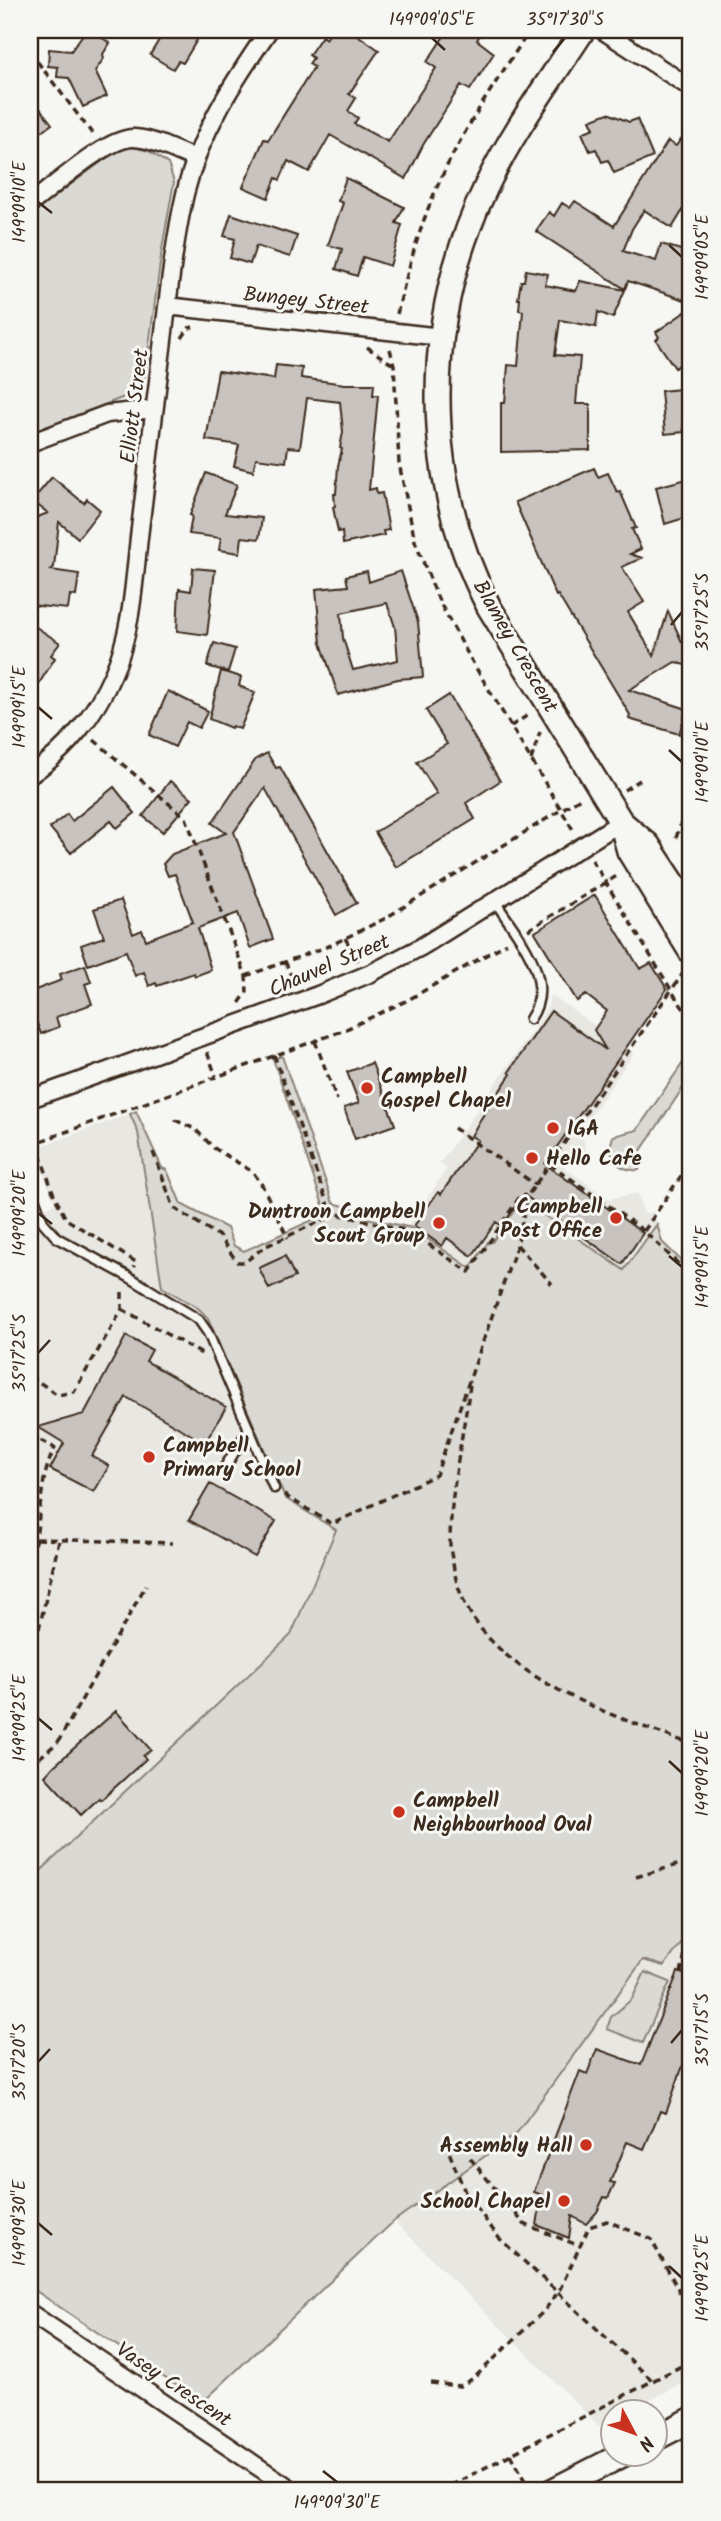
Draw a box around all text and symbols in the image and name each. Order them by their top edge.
text: 149°09'05"E [389,6,475,35]
text: 35°17'30"S [526,6,604,35]
text: 149°09'10"E [6,161,35,243]
text: 149°09'05"E [689,214,718,300]
street label: Bungey Street [242,279,371,325]
street label: Elliott Street [112,346,159,465]
text: 35°17'25"S [689,572,718,651]
street label: Blamey Crescent [463,574,567,720]
text: 149°09'15"E [6,665,35,748]
text: 149°09'10"E [689,721,718,803]
street label: Chauvel Street [264,926,396,1007]
place label: Campbell Gospel Chapel [381,1061,511,1118]
marker: Campbell Gospel Chapel [359,1080,375,1096]
place label: IGA [567,1113,599,1146]
marker: IGA [545,1120,561,1136]
place label: Hello Cafe [546,1143,642,1176]
marker: Hello Cafe [524,1150,540,1166]
text: 149°09'20"E [6,1169,35,1256]
place label: Campbell Post Office [500,1191,602,1248]
place label: Duntroon Campbell Scout Group [248,1196,425,1253]
marker: Campbell Post Office [608,1210,624,1226]
marker: Duntroon Campbell Scout Group [431,1215,447,1231]
text: 149°09'15"E [689,1225,718,1308]
text: 35°17'25"S [6,1313,35,1392]
place label: Campbell Primary School [163,1430,301,1487]
marker: Campbell Primary School [141,1449,157,1465]
text: 149°09'25"E [6,1674,35,1762]
text: 149°09'20"E [689,1729,718,1816]
place label: Campbell Neighbourhood Oval [413,1785,592,1842]
marker: Campbell Neighbourhood Oval [391,1804,407,1820]
text: 35°17'15"S [689,1993,718,2067]
text: 35°17'20"S [6,2023,35,2101]
place label: Assembly Hall [440,2130,572,2163]
marker: Assembly Hall [578,2137,594,2153]
text: 149°09'30"E [6,2179,35,2266]
place label: School Chapel [421,2186,550,2219]
marker: School Chapel [556,2193,572,2209]
text: 149°09'25"E [689,2234,718,2322]
street label: Vasey Crescent [108,2334,239,2437]
north arrow [598,2398,668,2468]
text: N [630,2428,661,2457]
text: 149°09'30"E [294,2489,381,2518]

